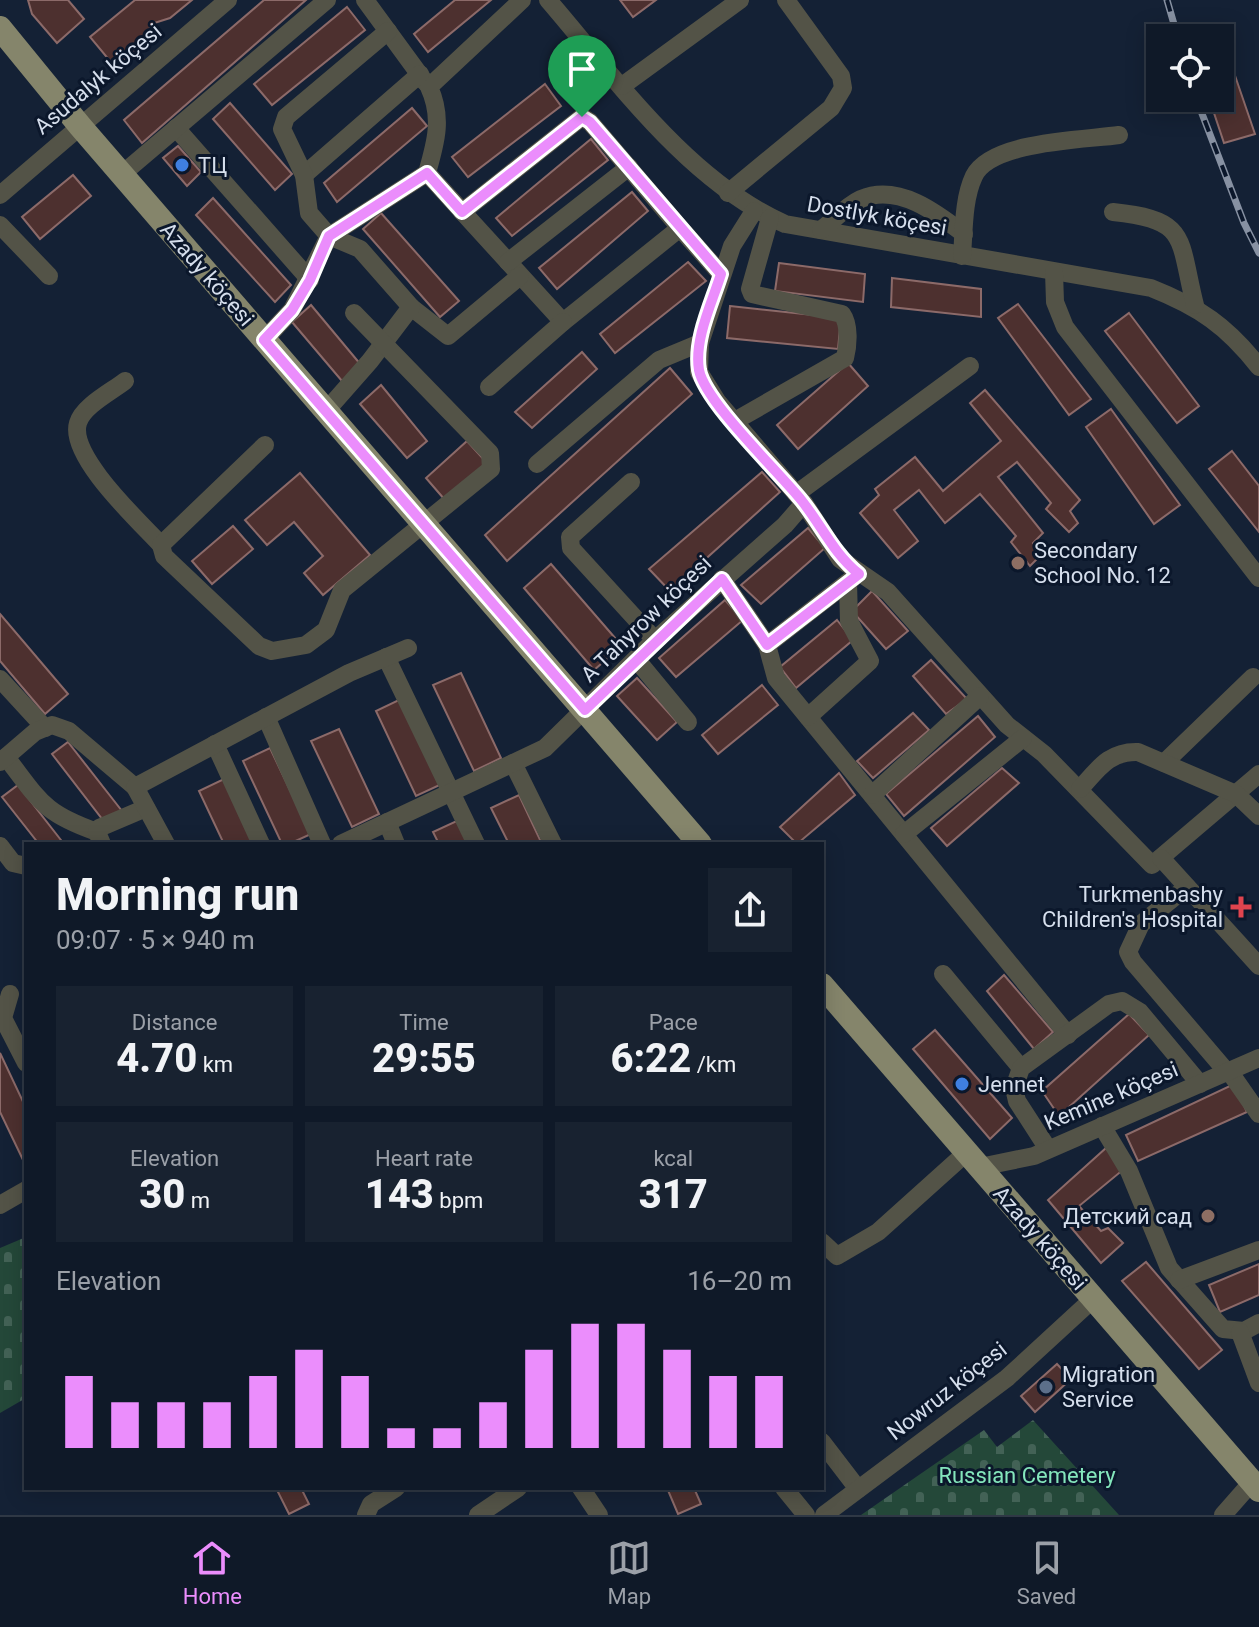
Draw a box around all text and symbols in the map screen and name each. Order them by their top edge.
street label: Asudalyk köçesi [29,19,167,139]
map controls [1146,24,1234,112]
button: locate [1146,24,1234,112]
pin [548,35,616,117]
icon: arrive [560,47,604,91]
place label: ТЦ [198,153,227,178]
marker: ТЦ [173,156,191,174]
street label: Dostlyk köçesi [805,191,949,241]
street label: Azady köçesi [155,217,259,331]
place label: Secondary School No. 12 [1034,538,1171,588]
street label: A Tahyrow köçesi [576,551,716,687]
marker: Secondary School No. 12 [1009,554,1027,572]
button: share [708,868,792,952]
text: Morning run [56,869,299,921]
place label: Turkmenbashy Children's Hospital [1042,882,1224,932]
marker: Turkmenbashy Children's Hospital [1230,896,1252,918]
text: 09:07 · 5 × 940 m [56,925,255,955]
text: Distance [132,1010,217,1035]
text: Time [399,1010,449,1035]
text: Pace [649,1010,698,1035]
text: 4.70 [116,1035,197,1082]
text: 29:55 [372,1035,476,1082]
text: 6:22 [610,1035,691,1082]
text: km [197,1052,233,1077]
text: /km [691,1052,736,1077]
street label: Kemine köçesi [1040,1057,1182,1135]
place label: Jennet [978,1072,1045,1097]
marker: Jennet [953,1075,971,1093]
text: Elevation [130,1146,219,1171]
text: Heart rate [375,1146,473,1171]
text: kcal [653,1146,693,1171]
text: 30 [139,1171,185,1218]
text: 143 [365,1171,434,1218]
text: 317 [639,1171,708,1218]
street label: Azady köçesi [988,1181,1092,1295]
text: m [185,1188,210,1213]
text: bpm [434,1188,483,1213]
place label: Детский сад [1063,1204,1192,1229]
marker: Детский сад [1199,1207,1217,1225]
text: Elevation [56,1266,161,1296]
text: 16–20 m [687,1266,792,1296]
street label: Nowruz köçesi [882,1337,1012,1445]
place label: Migration Service [1062,1362,1155,1412]
marker: Migration Service [1037,1378,1055,1396]
park label: Russian Cemetery [938,1463,1116,1488]
tab: Home [183,1536,242,1609]
tab: Map [607,1536,651,1609]
tab: Saved [1017,1536,1076,1609]

